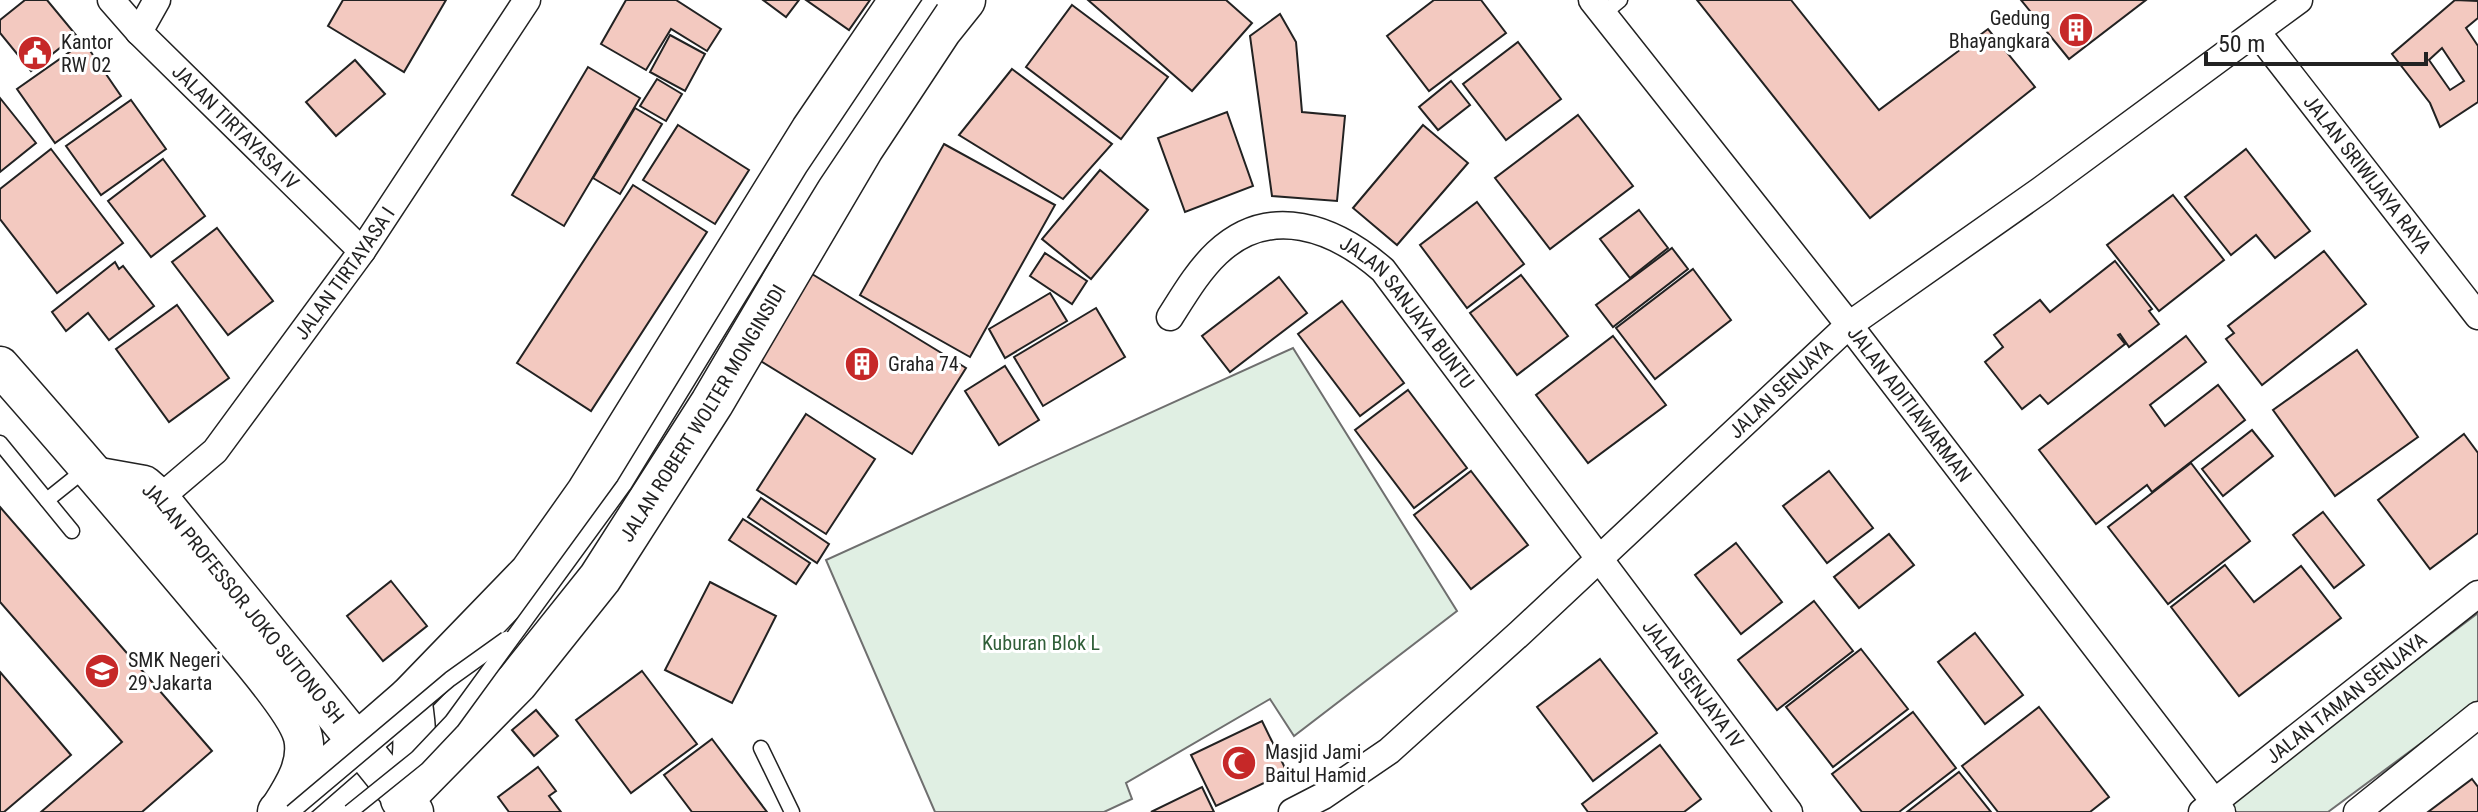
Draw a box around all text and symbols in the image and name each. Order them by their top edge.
place label: Gedung Bhayangkara [1949,6,2050,53]
building icon: Gedung Bhayangkara [2057,11,2095,49]
scale bar [2206,16,2426,66]
place label: Kantor RW 02 [61,30,113,77]
text: 50 m [2218,30,2265,58]
public building icon: Kantor RW 02 [16,34,54,72]
street label: JALAN TIRTAYASA IV [167,59,304,194]
street label: JALAN SRIWIJAYA RAYA [2299,90,2437,258]
street label: JALAN TIRTAYASA I [289,202,400,344]
street label: JALAN SANJAYA BUNTU [1336,231,1479,393]
street label: JALAN ROBERT WOLTER MONGINSIDI [614,280,791,546]
street label: JALAN ADITIAWARMAN [1842,322,1977,487]
street label: JALAN SENJAYA [1724,334,1838,443]
building icon: Graha 74 [843,345,881,383]
place label: Graha 74 [888,352,959,376]
street label: JALAN PROFESSOR JOKO SUTONO SH [137,477,349,728]
street label: JALAN SENJAYA IV [1637,615,1749,753]
street label: JALAN TAMAN SENJAYA [2261,627,2432,769]
park label: Kuburan Blok L [982,631,1100,655]
place label: SMK Negeri 29 Jakarta [128,648,221,695]
school or university icon: SMK Negeri 29 Jakarta [83,652,121,690]
place label: Masjid Jami Baitul Hamid [1265,740,1366,787]
mosque icon: Masjid Jami Baitul Hamid [1220,744,1258,782]

